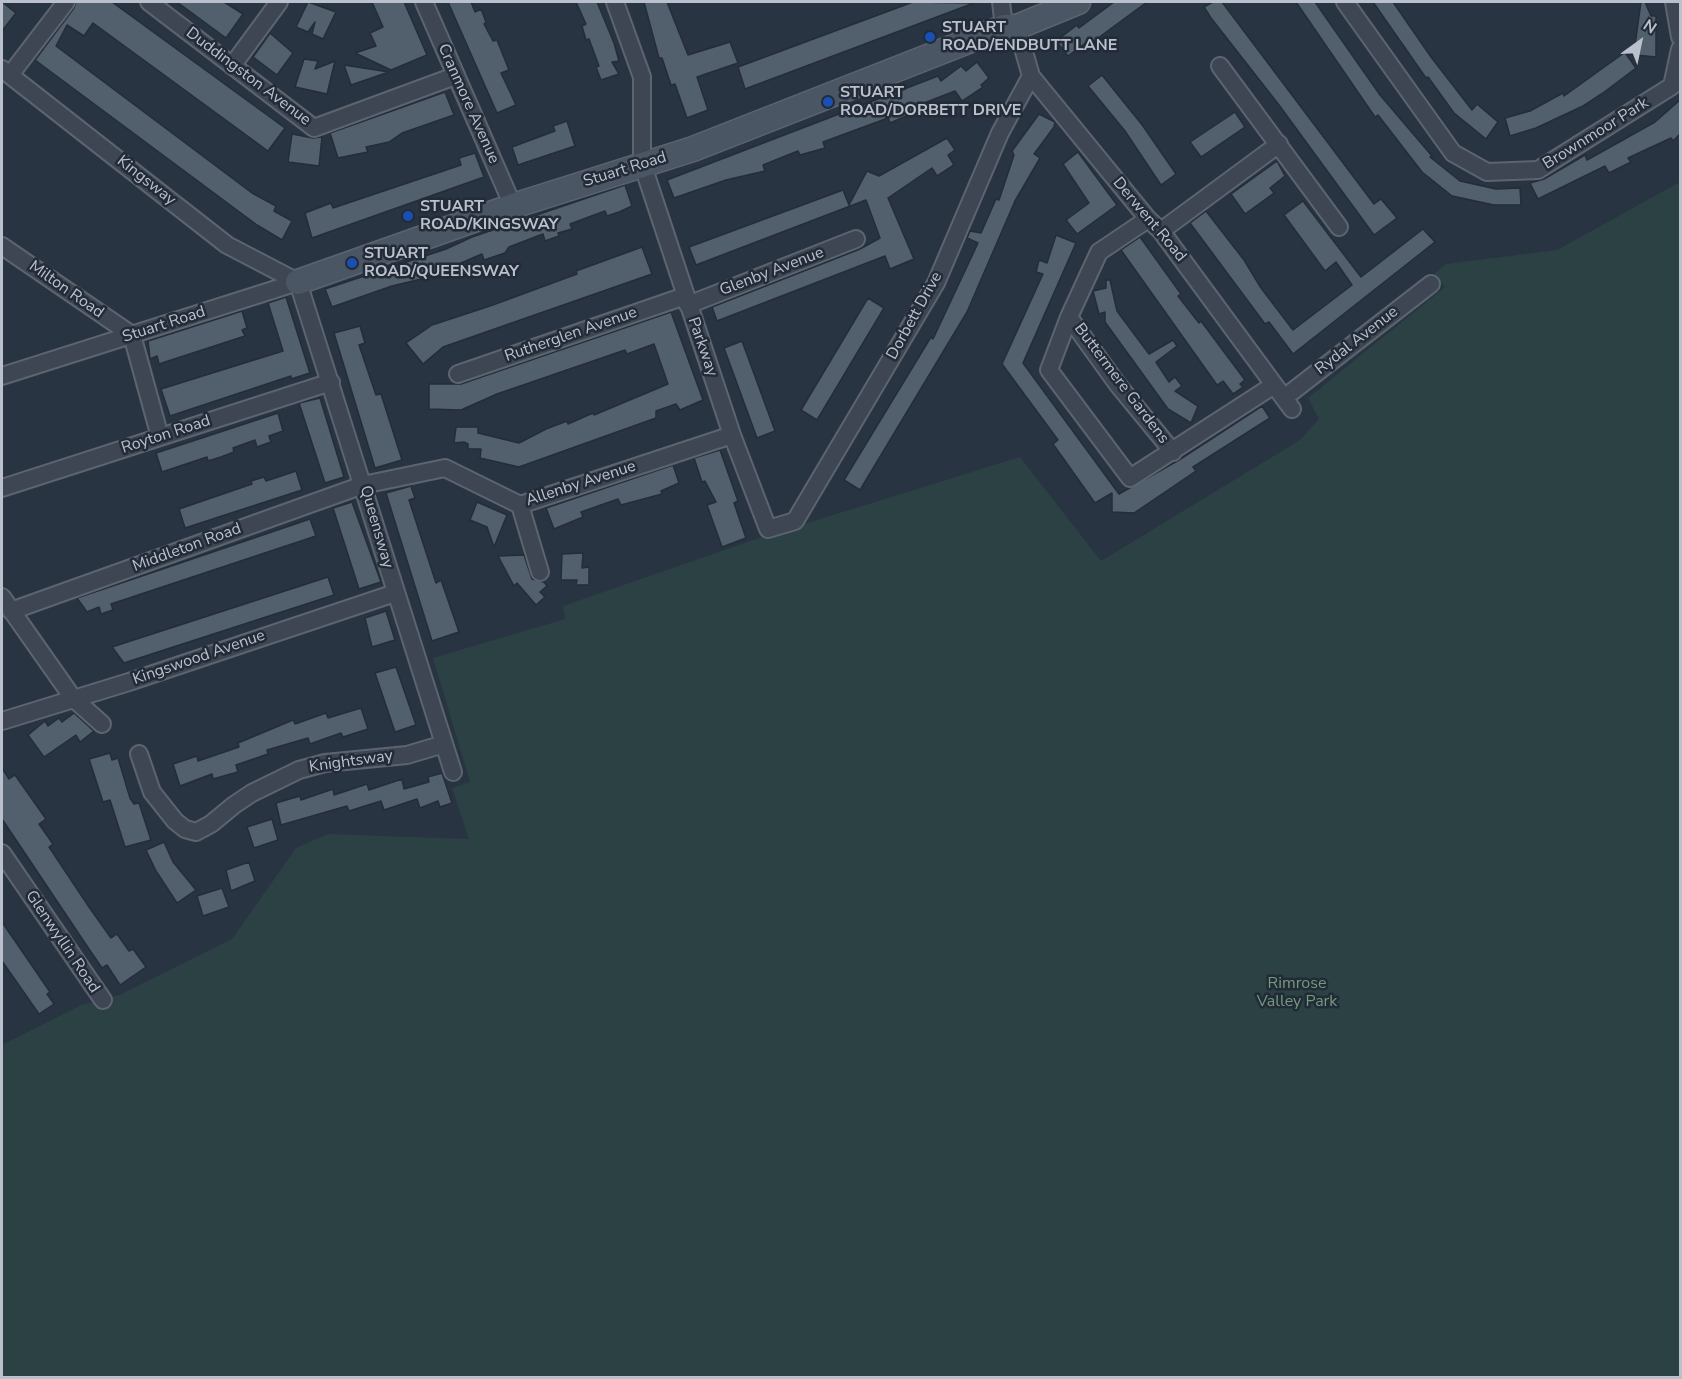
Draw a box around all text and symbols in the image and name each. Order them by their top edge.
north arrow [1610,12,1670,72]
text: N [1639,14,1661,39]
place label: STUART ROAD/ENDBUTT LANE [942,18,1117,56]
street label: Duddingston Avenue [182,24,314,130]
marker: STUART ROAD/ENDBUTT LANE [923,30,937,44]
street label: Cranmore Avenue [433,41,503,167]
place label: STUART ROAD/DORBETT DRIVE [840,83,1021,121]
street label: Brownmoor Park [1540,94,1652,174]
marker: STUART ROAD/DORBETT DRIVE [821,95,835,109]
street label: Stuart Road [581,148,669,192]
street label: Kingsway [113,152,179,210]
street label: Derwent Road [1108,174,1190,266]
place label: STUART ROAD/KINGSWAY [420,197,559,235]
marker: STUART ROAD/KINGSWAY [401,209,415,223]
street label: Glenby Avenue [717,243,827,301]
place label: STUART ROAD/QUEENSWAY [364,244,519,282]
marker: STUART ROAD/QUEENSWAY [345,256,359,270]
street label: Milton Road [25,257,107,323]
street label: Dorbett Drive [883,269,947,363]
street label: Stuart Road [120,303,208,347]
street label: Rutherglen Avenue [502,303,640,367]
street label: Rydal Avenue [1312,303,1402,379]
street label: Parkway [683,315,721,379]
street label: Buttermere Gardens [1069,320,1173,448]
street label: Royton Road [119,412,213,458]
street label: Allenby Avenue [524,457,638,511]
street label: Queensway [355,484,397,570]
street label: Middleton Road [130,519,244,577]
street label: Kingswood Avenue [130,626,268,690]
street label: Knightsway [308,747,394,777]
street label: Glenwyllin Road [21,887,103,997]
park label: Rimrose Valley Park [1257,974,1337,1012]

